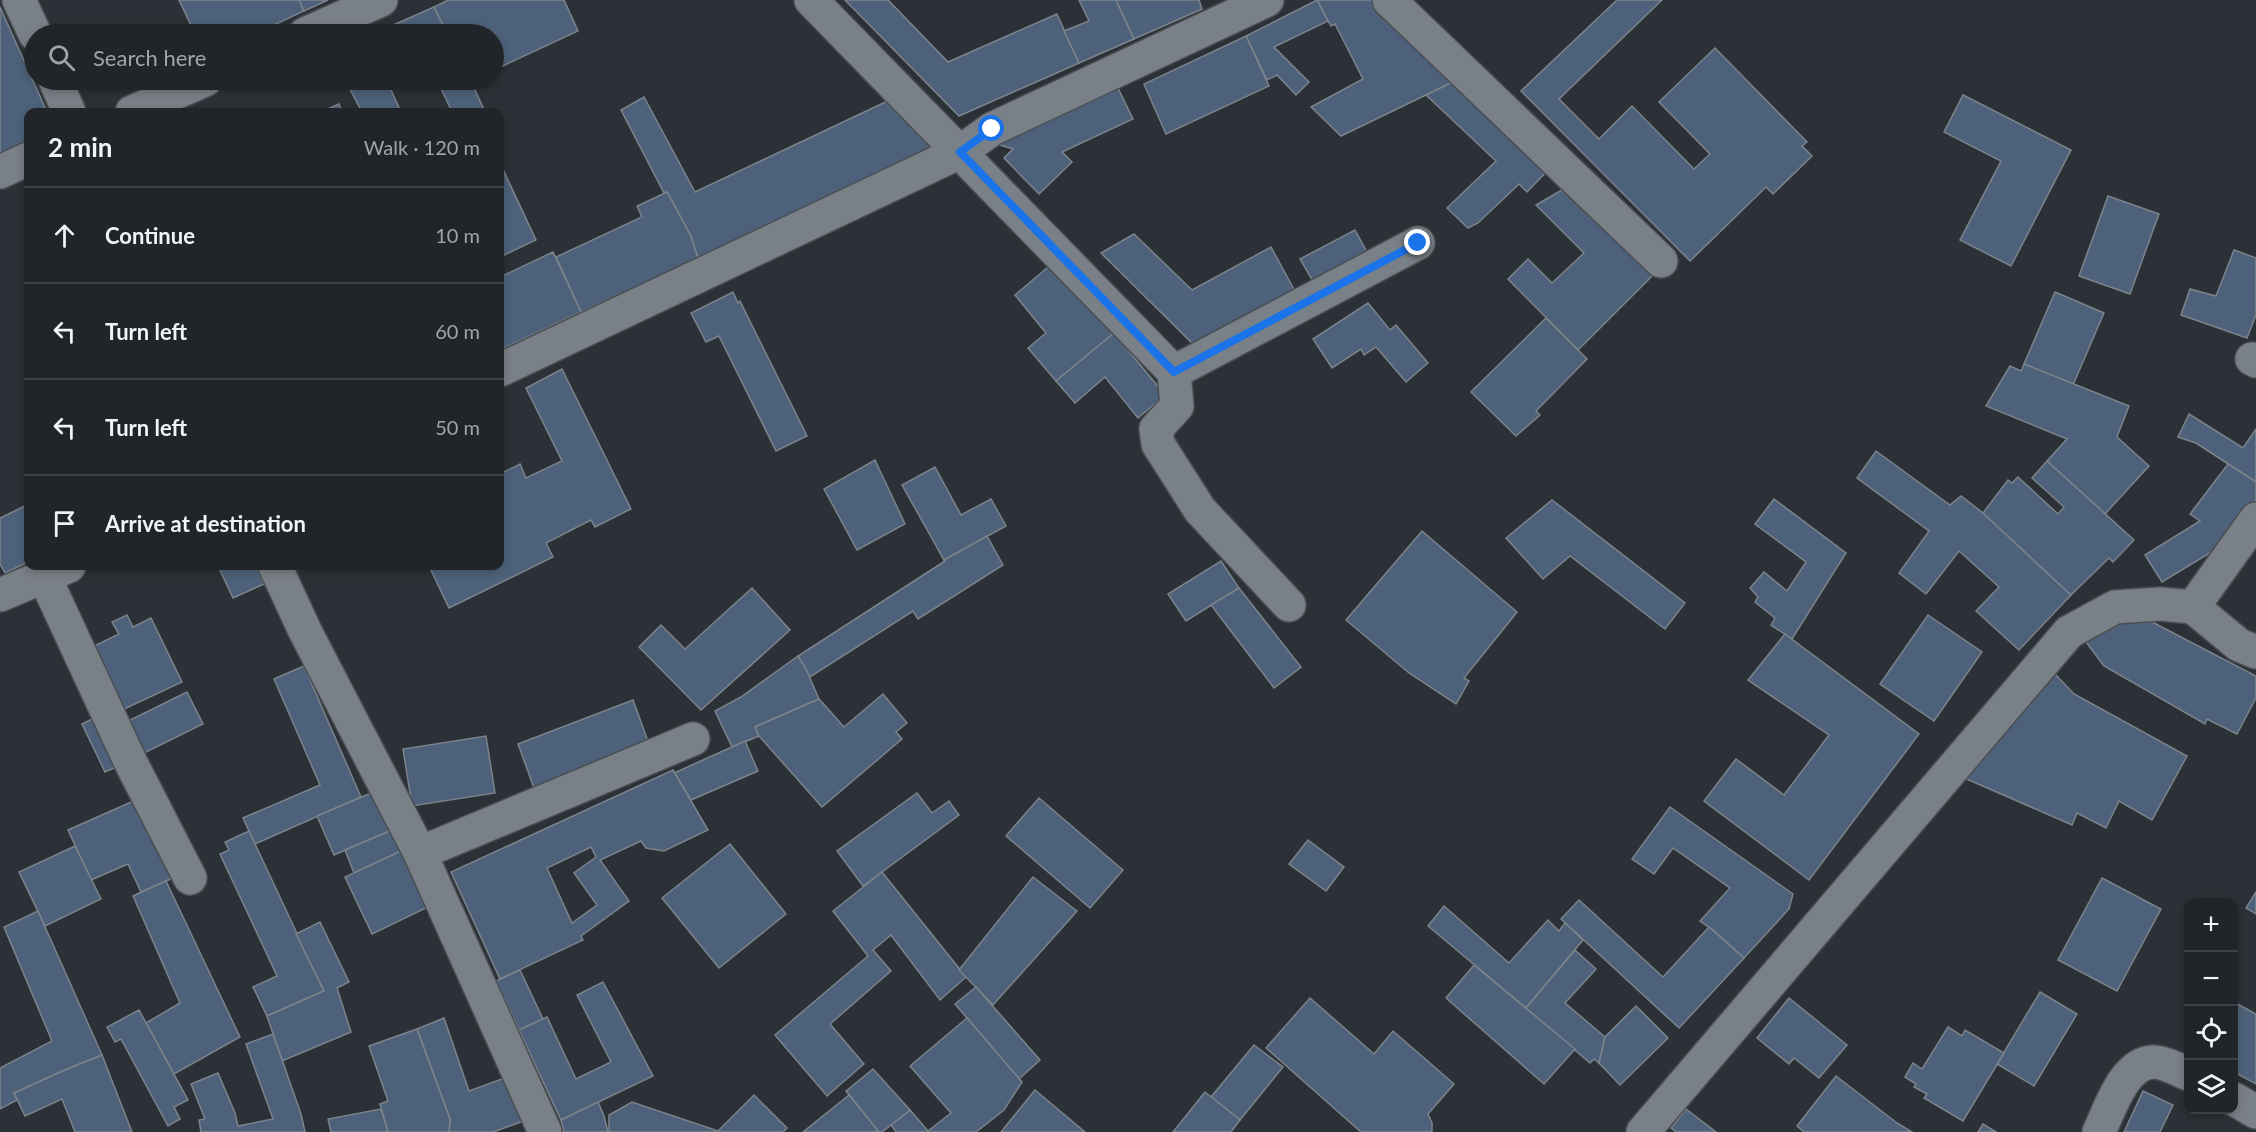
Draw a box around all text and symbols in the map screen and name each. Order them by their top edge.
search box [24,24,504,90]
icon: search [45,41,78,74]
text: Search here [93,44,206,71]
route start [978,115,1004,141]
text: 2 min [48,131,112,163]
text: Walk · 120 m [364,135,480,159]
icon: ahead [48,219,81,252]
text: Continue [105,222,195,249]
text: 10 m [435,223,480,247]
route end [1404,229,1430,255]
icon: left [48,315,81,348]
text: Turn left [105,318,187,345]
text: 60 m [435,319,480,343]
icon: left [48,411,81,444]
text: Turn left [105,414,187,441]
text: 50 m [435,415,480,439]
icon: arrive [48,507,81,540]
text: Arrive at destination [105,510,306,537]
map controls [2184,898,2238,1114]
button: + [2184,898,2238,952]
button: − [2184,952,2238,1006]
button: locate [2184,1006,2238,1060]
button: layers [2184,1060,2238,1114]

